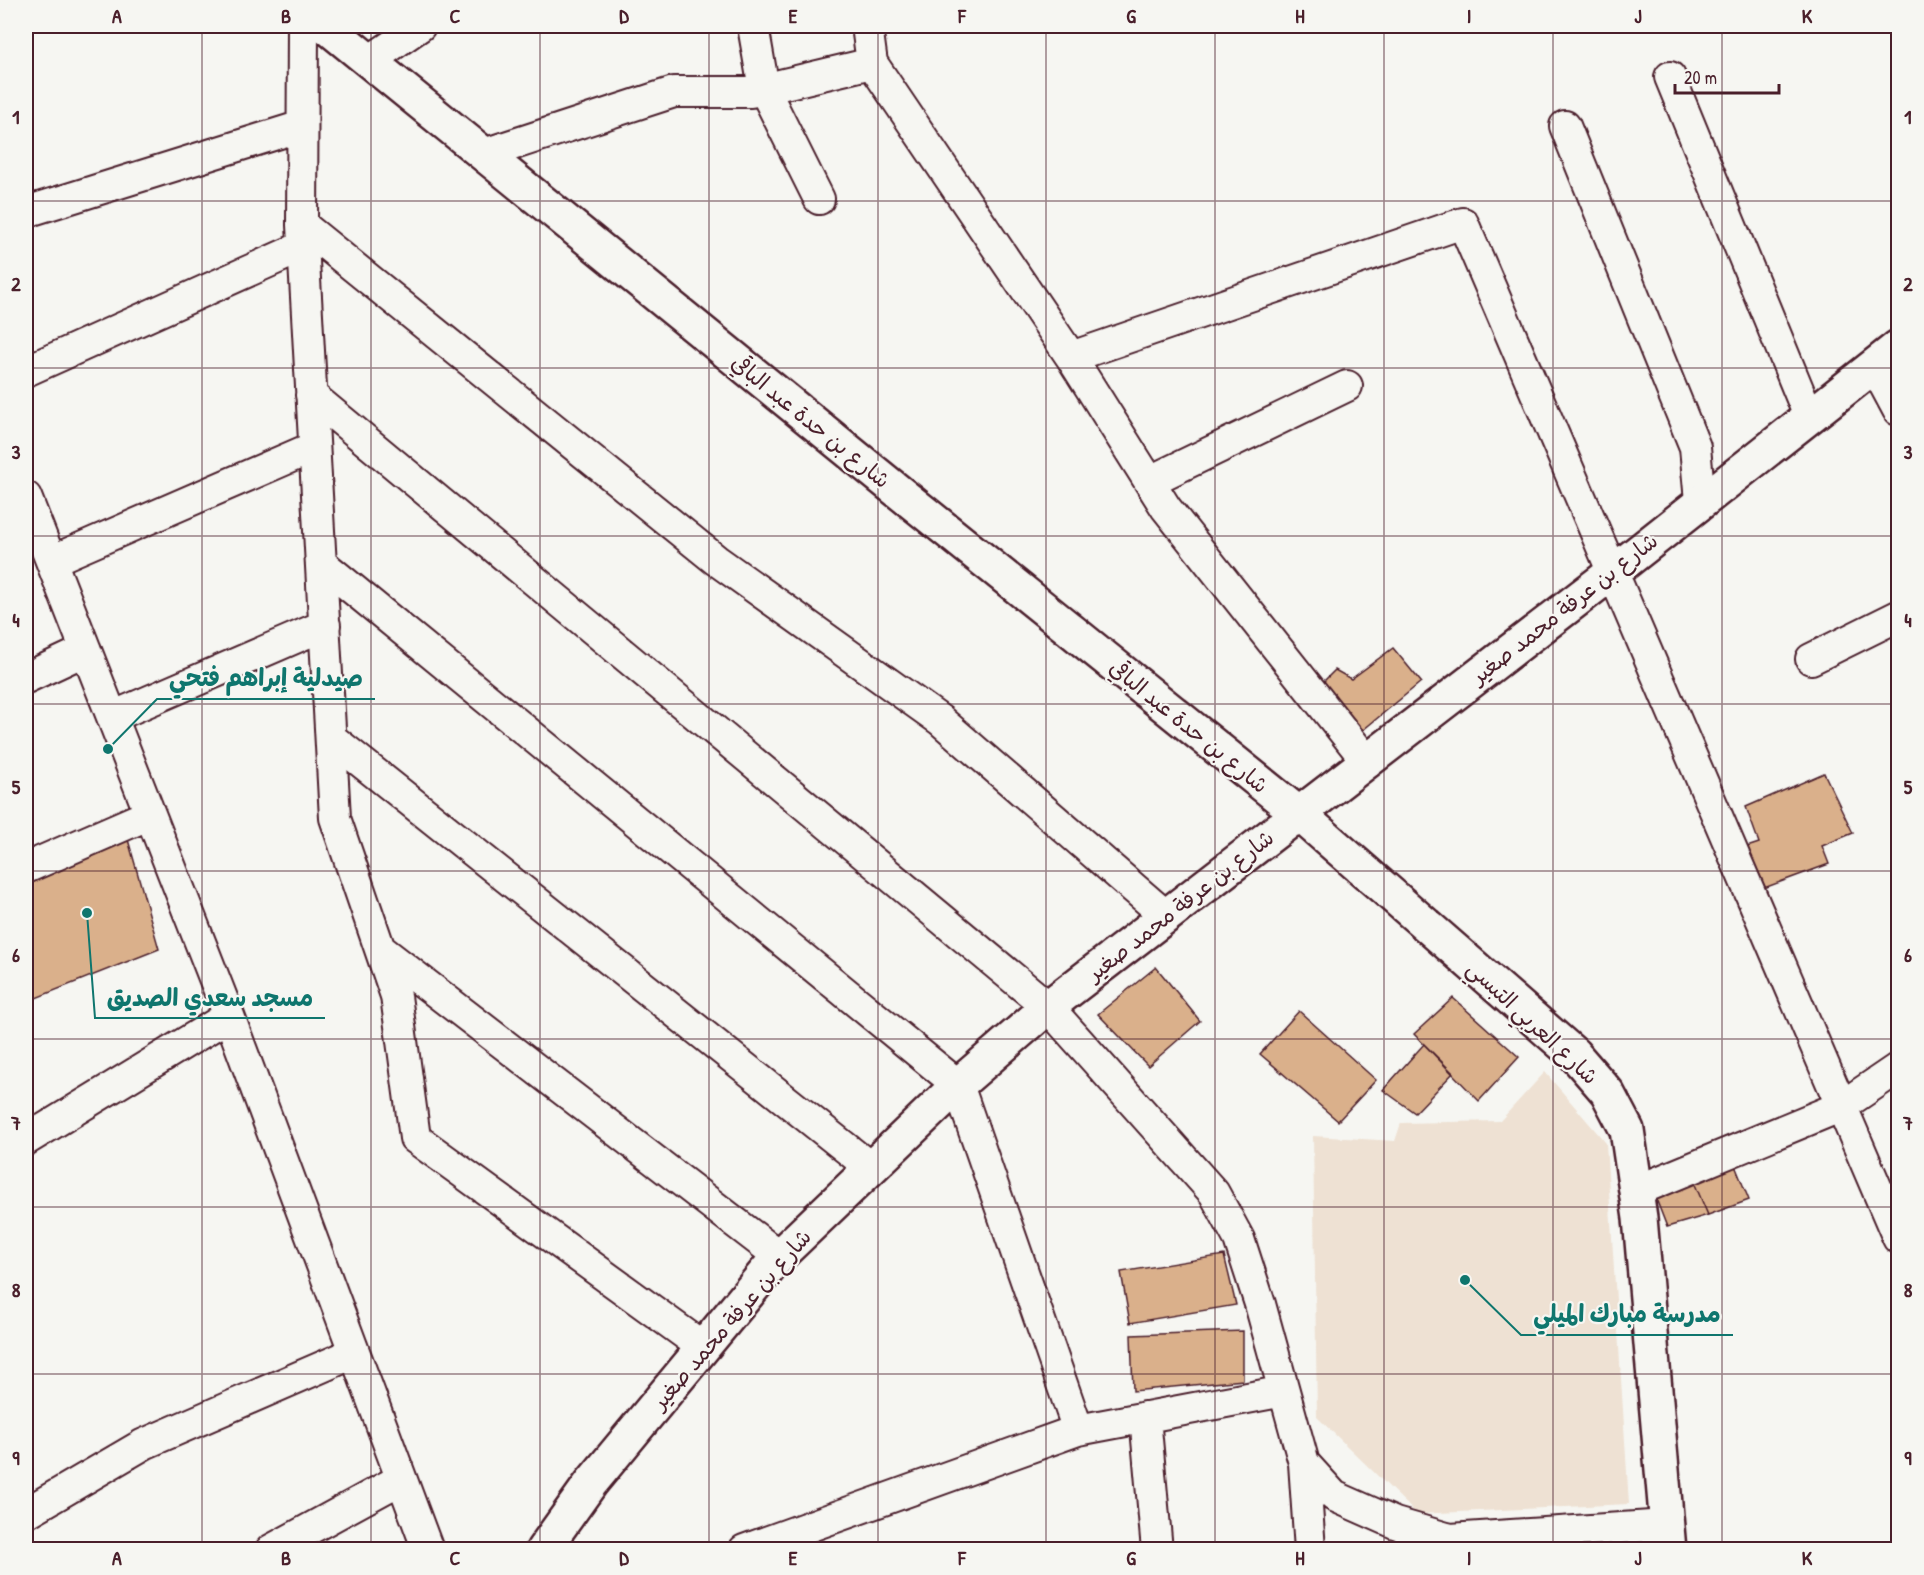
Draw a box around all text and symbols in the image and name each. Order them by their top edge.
text: A [112,2,122,29]
text: B [281,2,291,29]
text: C [450,2,461,29]
text: D [619,2,629,29]
text: E [789,2,798,29]
text: F [957,2,967,29]
text: G [1126,2,1136,29]
text: H [1295,2,1305,29]
text: I [1467,2,1471,29]
text: J [1634,2,1642,29]
text: K [1802,2,1813,29]
scale bar [1675,57,1778,95]
text: 20 m [1684,65,1717,90]
text: 1 [12,103,20,130]
text: 1 [1904,103,1912,130]
text: 2 [11,270,21,297]
text: 2 [1903,270,1913,297]
street label: شارع بن حدة عبد الباقي [724,347,897,496]
text: 3 [12,438,21,465]
text: 3 [1904,438,1913,465]
street label: شارع بن عرفة محمد صغير [1463,525,1664,693]
text: 4 [12,606,20,633]
text: 4 [1904,606,1912,633]
street label: شارع بن حدة عبد الباقي [1102,652,1275,801]
callout: صيدلية إبراهم فتحي [157,657,375,699]
text: صيدلية إبراهم فتحي [169,661,363,699]
text: 5 [12,773,21,800]
text: 5 [1904,773,1913,800]
street label: شارع بن عرفة محمد صغير [1079,822,1280,990]
text: 6 [12,941,20,968]
text: 6 [1904,941,1912,968]
street label: شارع العربي التبسي [1457,953,1605,1094]
callout: مسجد سعدي الصديق [95,976,325,1018]
text: مسجد سعدي الصديق [107,981,313,1016]
text: 7 [10,1109,21,1136]
text: 7 [1902,1109,1913,1136]
street label: شارع بن عرفة محمد صغير [643,1222,819,1418]
text: 8 [12,1276,21,1303]
text: 8 [1904,1276,1913,1303]
callout: مدرسة مبارك الميلي [1521,1293,1733,1335]
text: مدرسة مبارك الميلي [1533,1297,1721,1335]
text: 9 [12,1444,20,1471]
text: 9 [1904,1444,1912,1471]
text: A [112,1544,122,1571]
text: B [281,1544,291,1571]
text: C [450,1544,461,1571]
text: D [619,1544,629,1571]
text: E [789,1544,798,1571]
text: F [957,1544,967,1571]
text: G [1126,1544,1136,1571]
text: H [1295,1544,1305,1571]
text: I [1467,1544,1471,1571]
text: J [1634,1544,1642,1571]
text: K [1802,1544,1813,1571]

